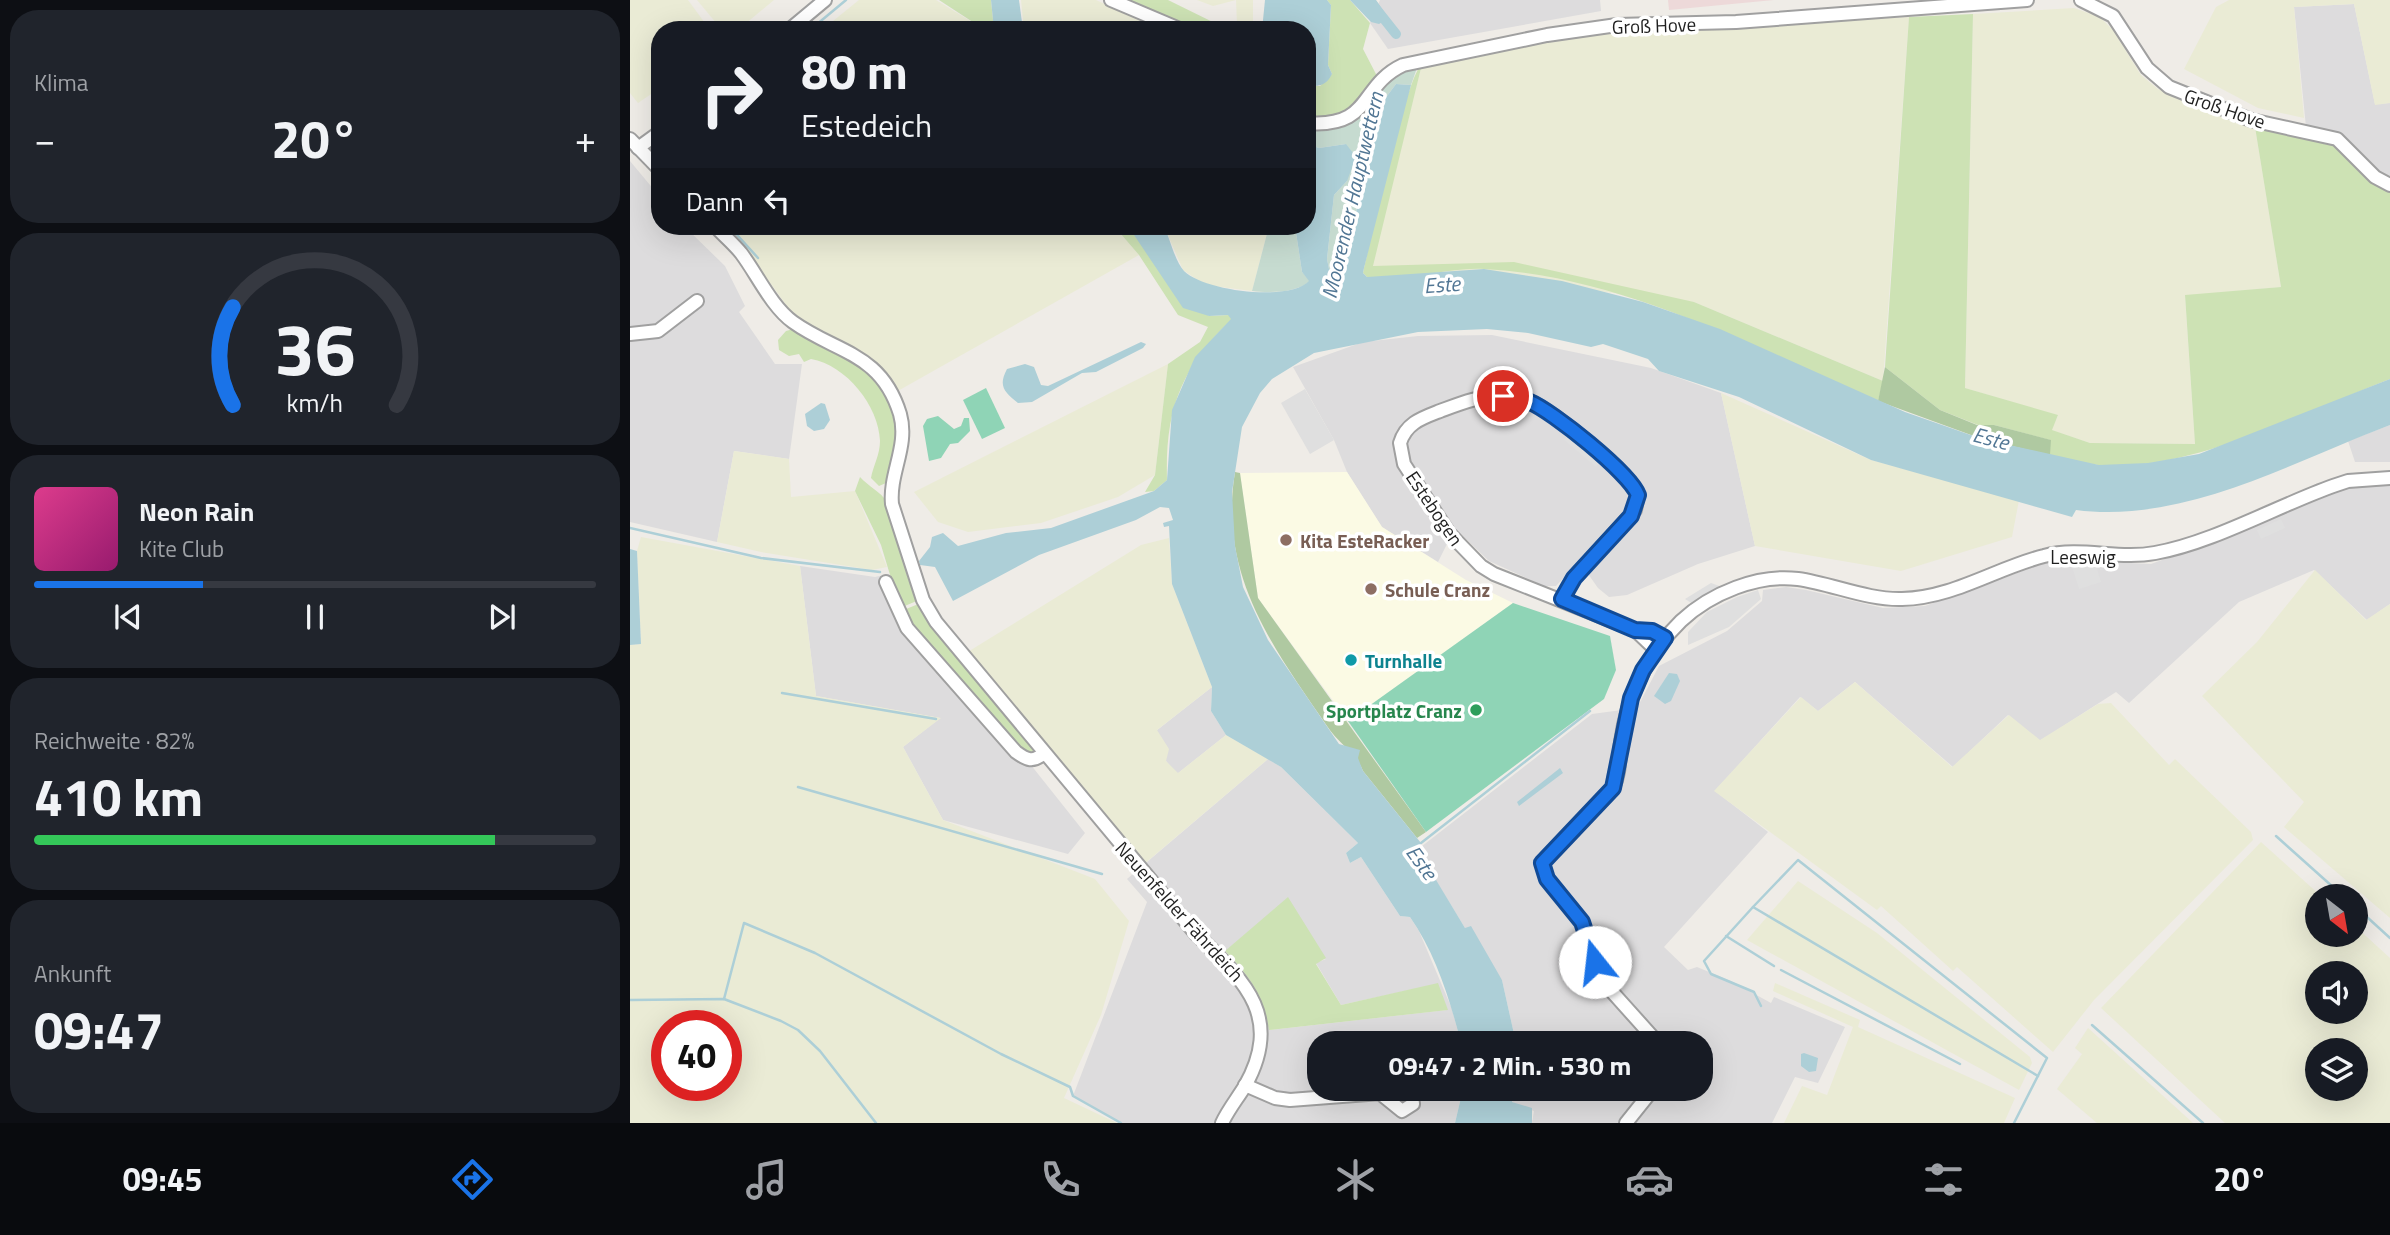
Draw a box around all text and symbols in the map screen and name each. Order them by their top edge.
street label: Groß Hove [1611,9,1697,41]
text: 80 m [801,33,908,108]
icon: right [686,49,777,140]
text: Klima [34,65,88,100]
street label: Groß Hove [2180,81,2270,135]
water label: Moorender Hauptwettern [1313,88,1391,301]
text: 20° [271,99,359,178]
text: Estedeich [801,101,932,149]
text: − [34,110,55,168]
text: + [575,110,596,168]
text: Dann [686,182,744,221]
icon: left [758,182,796,220]
water label: Este [1423,267,1462,301]
text: 36 [274,293,356,403]
pin [1473,366,1533,426]
icon: arrive [1484,377,1522,415]
text: km/h [287,384,343,422]
water label: Este [1969,418,2014,458]
street label: Estebogen [1399,465,1471,551]
text: Neon Rain [139,492,254,531]
place label: Kita EsteRacker [1300,526,1429,555]
text: Kite Club [139,531,224,566]
marker: Kita EsteRacker [1278,532,1294,548]
street label: Leeswig [2050,542,2116,571]
place label: Schule Cranz [1385,575,1490,604]
marker: Schule Cranz [1363,581,1379,597]
icon: previous [109,598,147,636]
icon: pause [296,598,334,636]
icon: next [483,598,521,636]
place label: Turnhalle [1365,646,1443,675]
marker: Turnhalle [1343,652,1359,668]
place label: Sportplatz Cranz [1326,696,1462,725]
marker: Sportplatz Cranz [1468,702,1484,718]
text: Reichweite · 82% [34,723,194,758]
text: 410 km [34,757,203,836]
street label: Neuenfelder Fährdeich [1109,834,1251,988]
water label: Este [1398,838,1446,887]
north arrow [2305,884,2368,947]
map controls [2305,884,2368,1101]
position arrow [1558,925,1632,999]
text: Ankunft [34,956,111,991]
button: sound [2305,961,2368,1024]
text: 09:47 [34,990,164,1069]
speed limit sign: 40 [651,1010,742,1101]
button: layers [2305,1038,2368,1101]
text: 09:47 · 2 Min. · 530 m [1389,1046,1631,1085]
text: 09:45 [123,1155,203,1203]
icon: directions [448,1155,497,1204]
icon: music [742,1155,791,1204]
icon: phone [1036,1155,1085,1204]
icon: climate [1331,1155,1380,1204]
icon: car [1625,1155,1674,1204]
icon: filters [1919,1155,1968,1204]
text: 20° [2213,1155,2267,1203]

